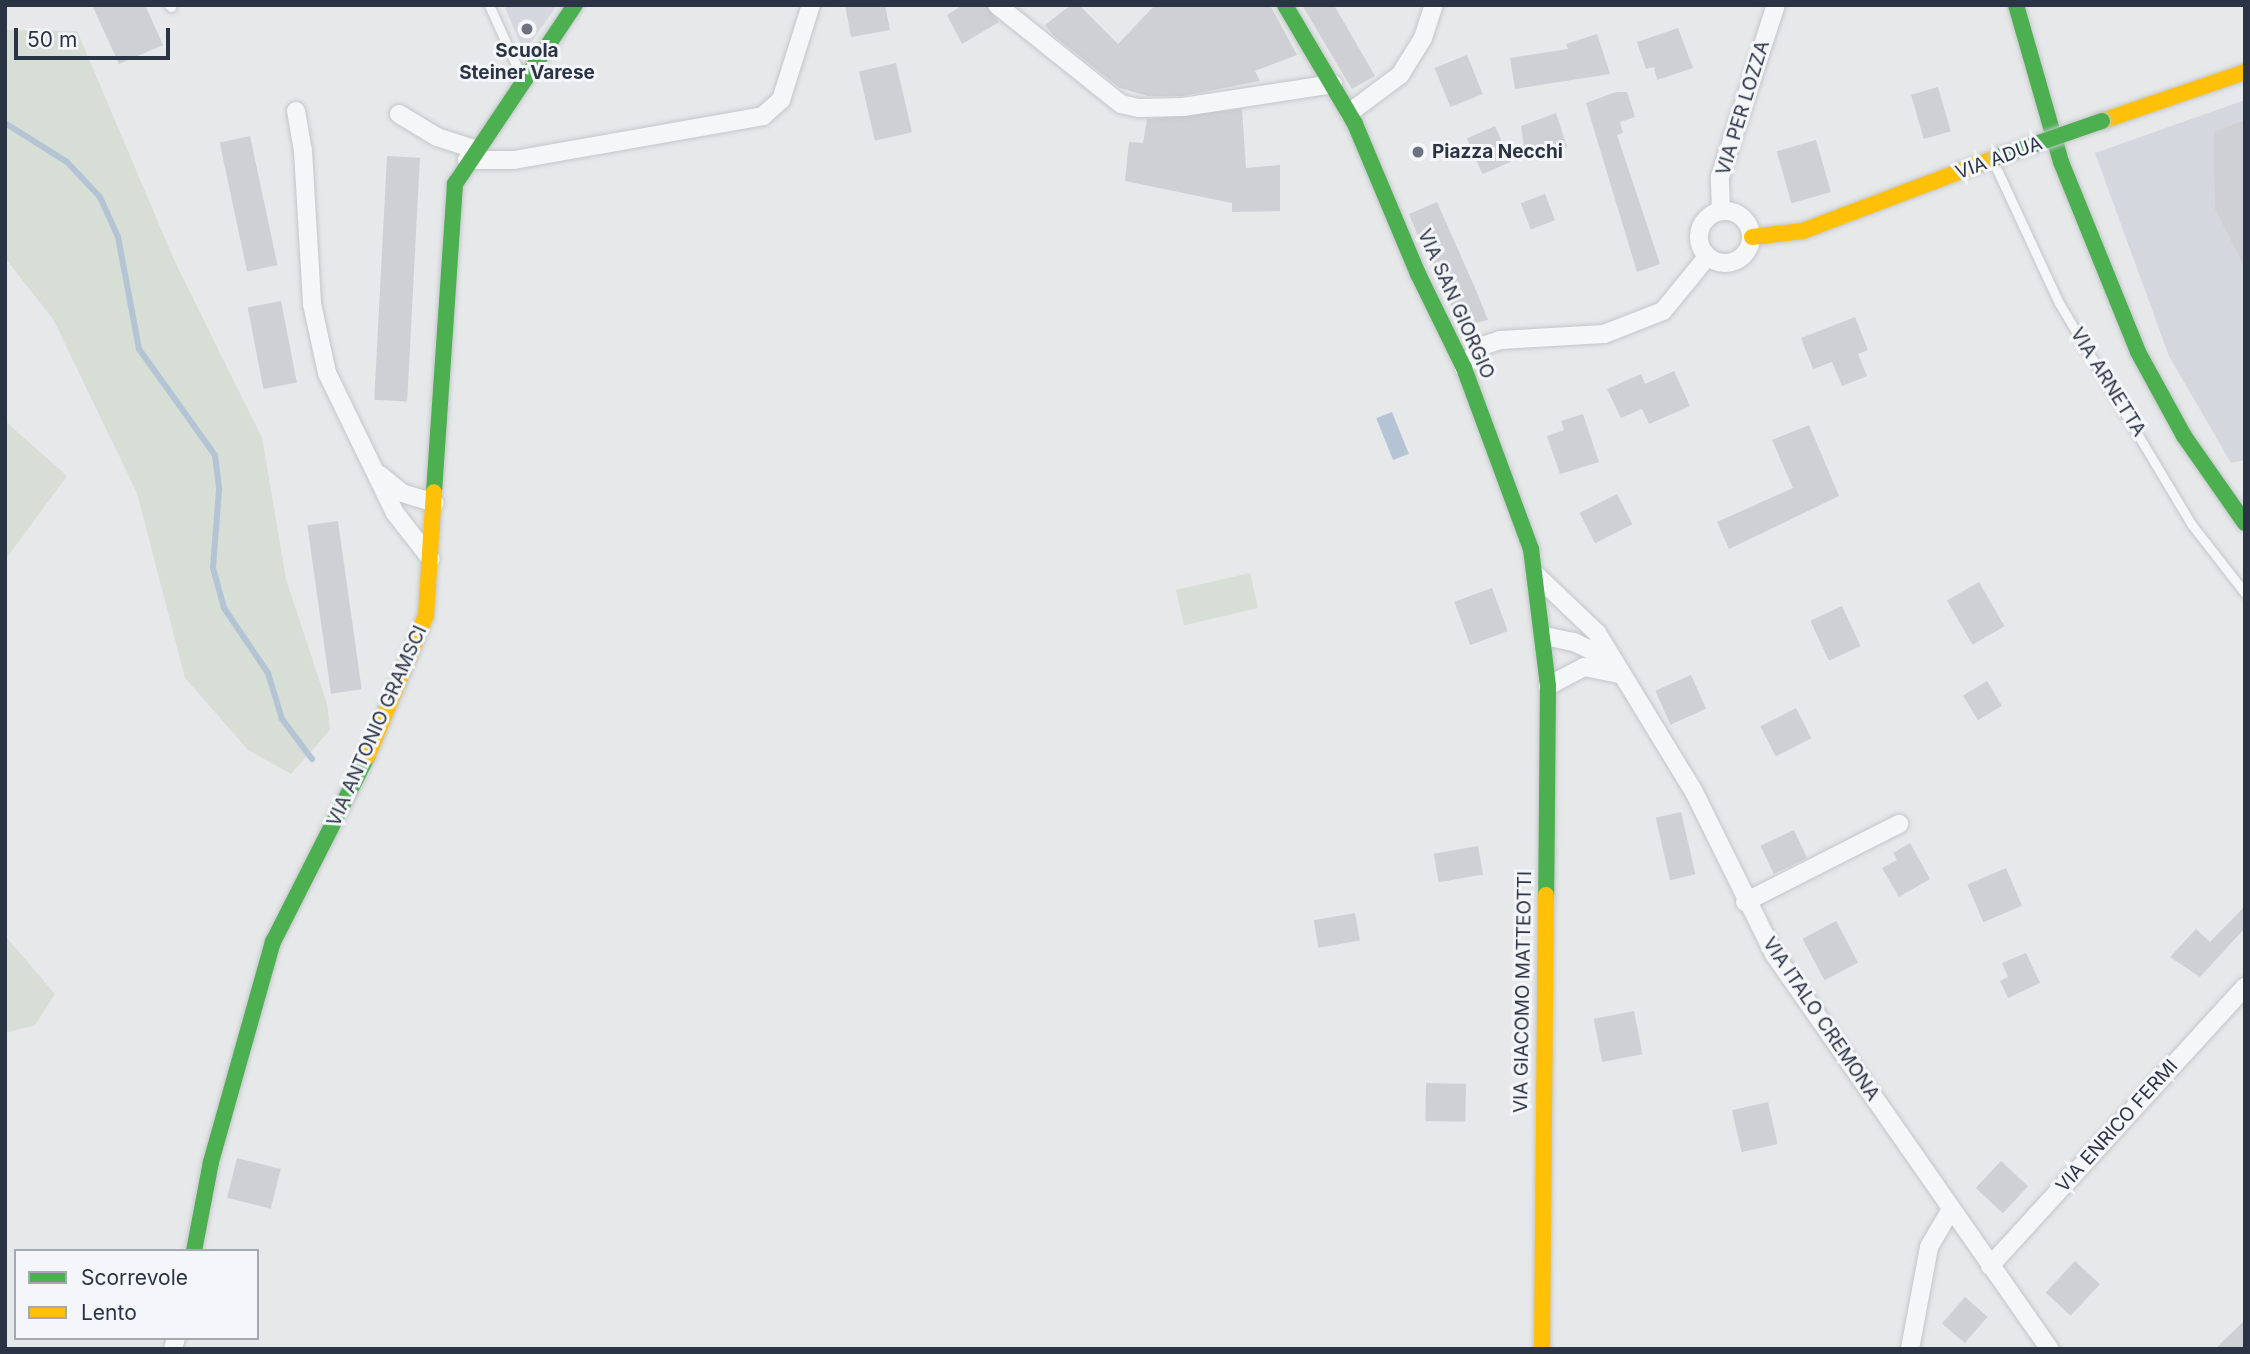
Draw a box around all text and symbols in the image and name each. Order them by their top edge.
scale bar [18,14,173,58]
marker: Scuola Steiner Varese [519,21,535,37]
text: 50 m [27,27,77,52]
street label: VIA PER LOZZA [1712,38,1774,178]
place label: Scuola Steiner Varese [459,40,595,84]
street label: VIA ADUA [1953,132,2045,184]
place label: Piazza Necchi [1432,141,1563,163]
marker: Piazza Necchi [1410,144,1426,160]
street label: VIA SAN GIORGIO [1413,226,1499,382]
street label: VIA ARNETTA [2066,323,2150,441]
street label: VIA ANTONIO GRAMSCI [322,622,432,830]
street label: VIA GIACOMO MATTEOTTI [1509,871,1537,1113]
street label: VIA ITALO CREMONA [1758,933,1884,1105]
street label: VIA ENRICO FERMI [2051,1055,2183,1197]
legend [14,1249,259,1340]
text: Scorrevole [81,1265,188,1290]
text: Lento [81,1300,137,1325]

